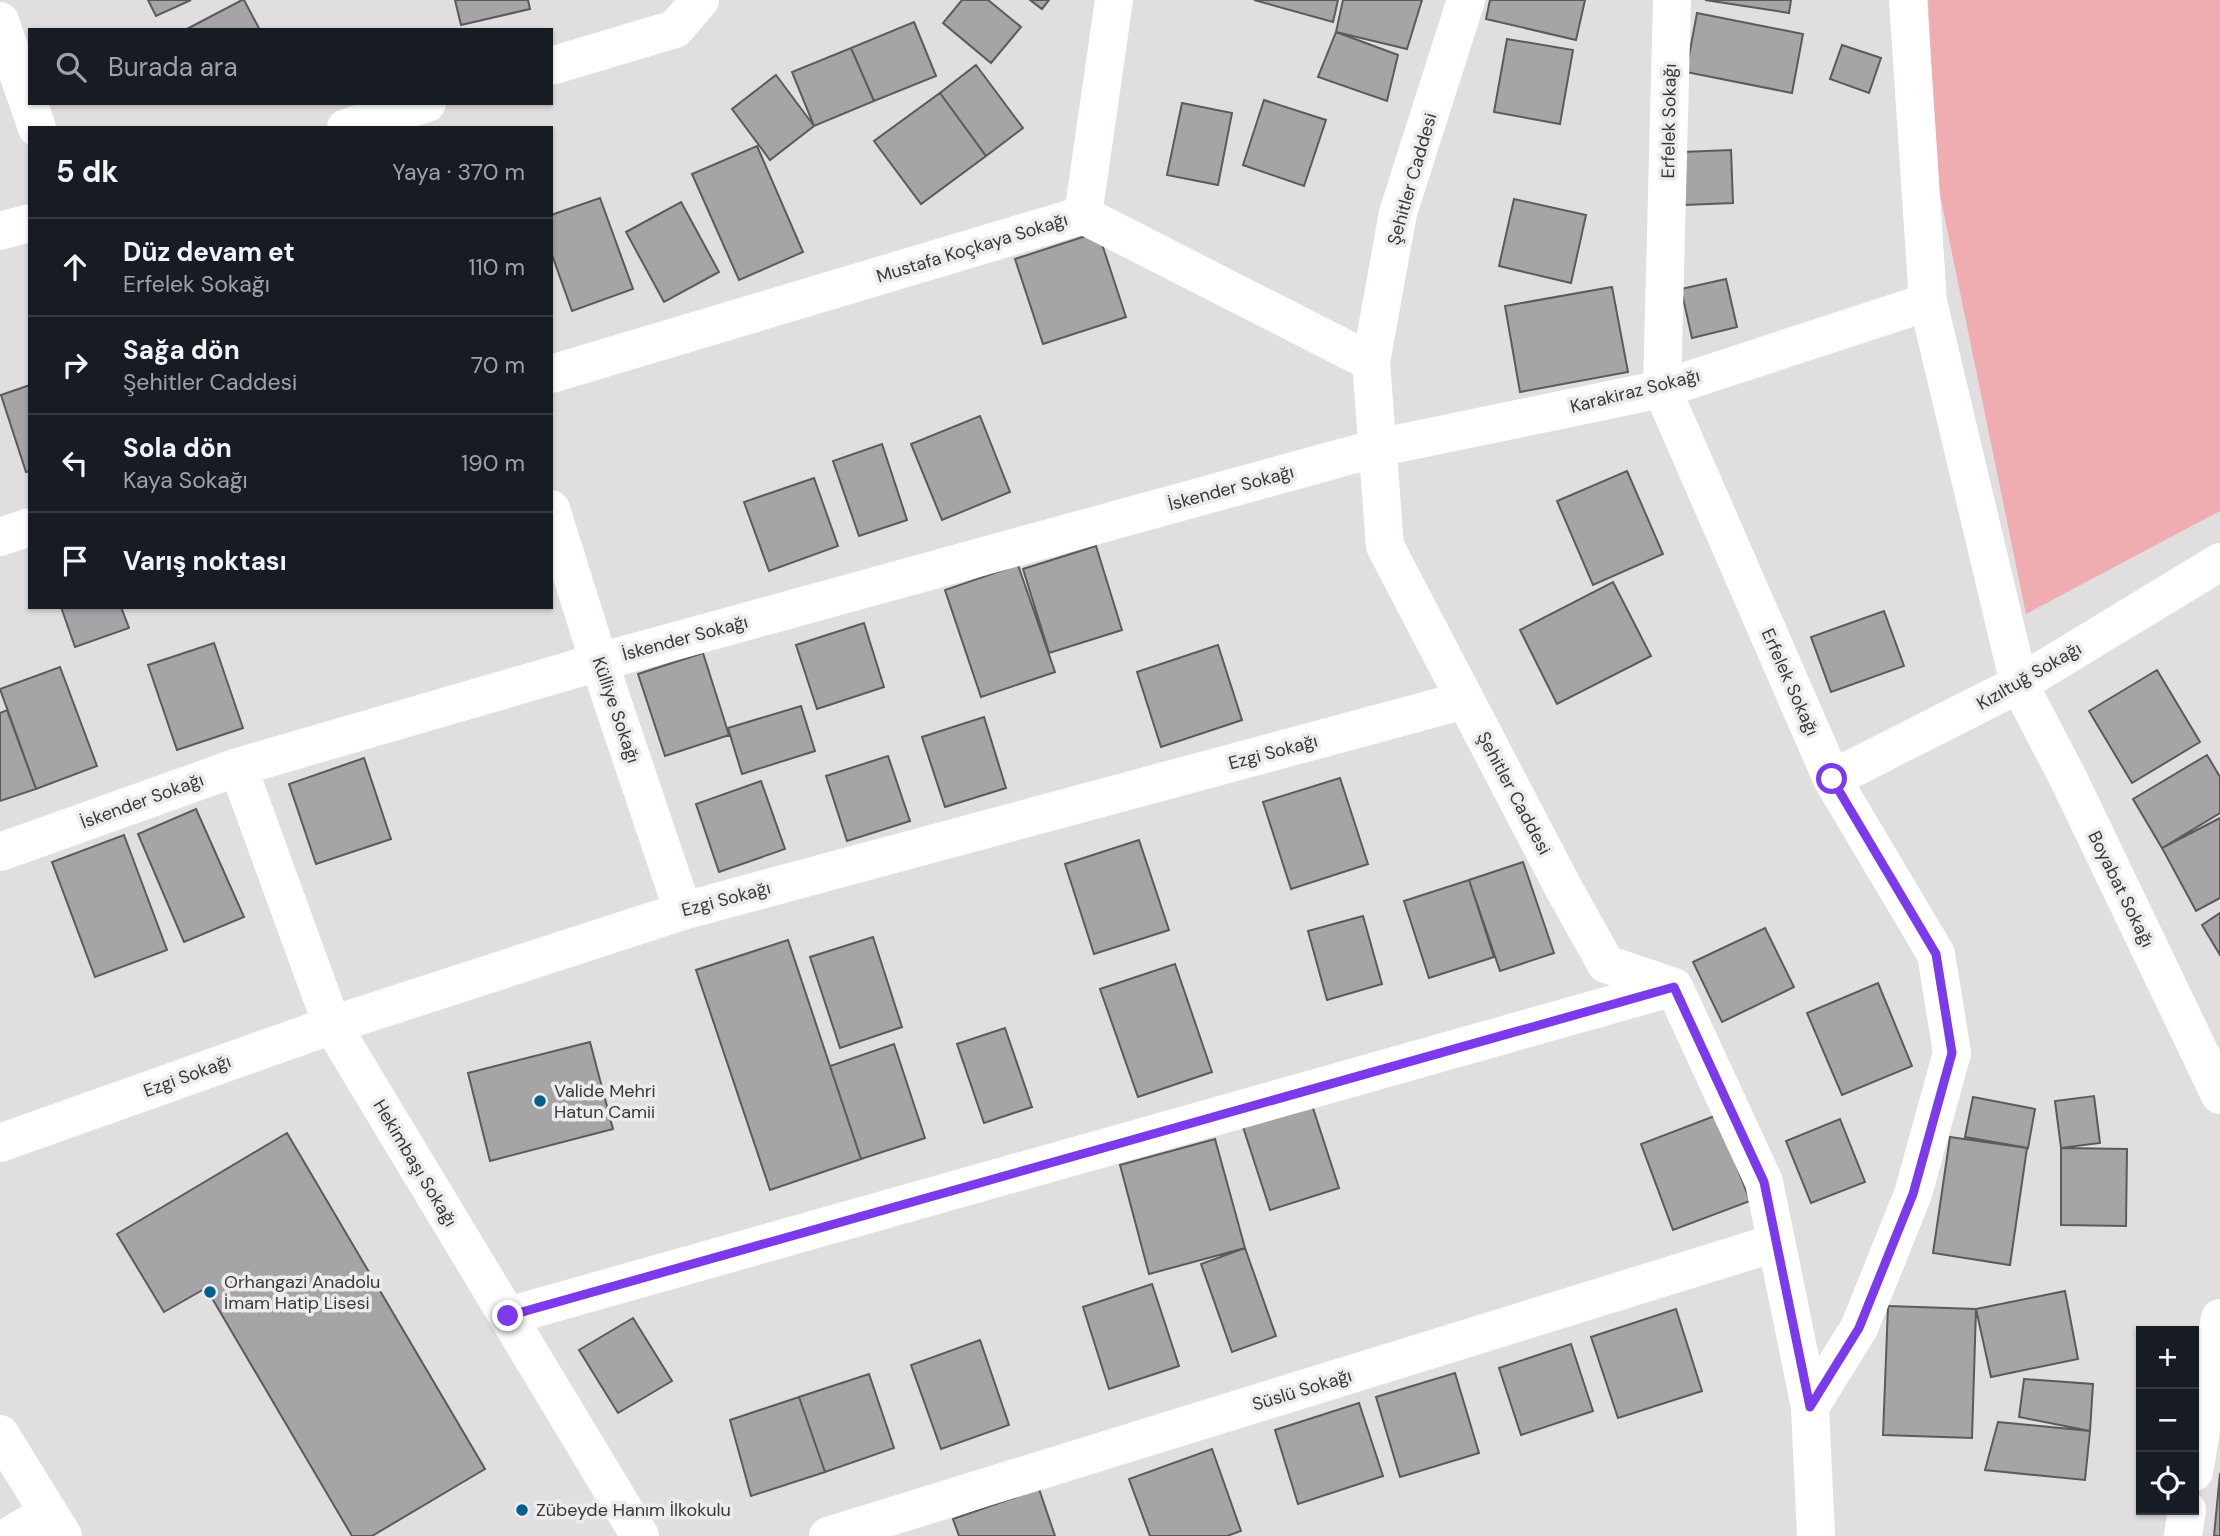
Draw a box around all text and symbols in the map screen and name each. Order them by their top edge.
search box [28,28,553,105]
icon: search [52,48,90,86]
text: Burada ara [108,50,238,84]
street label: Erfelek Sokağı [1656,63,1682,179]
street label: Şehitler Caddesi [1382,110,1442,248]
text: 5 dk [56,152,119,191]
text: Yaya · 370 m [392,157,525,187]
street label: Mustafa Koçkaya Sokağı [873,207,1071,289]
text: Düz devam et [123,235,295,269]
icon: ahead [56,248,94,286]
text: 110 m [468,252,525,282]
text: Erfelek Sokağı [123,269,270,299]
text: Sağa dön [123,333,240,367]
icon: right [56,346,94,384]
text: 70 m [471,350,525,380]
street label: Karakiraz Sokağı [1568,363,1702,419]
text: Şehitler Caddesi [123,367,297,397]
text: Sola dön [123,431,232,465]
icon: left [56,444,94,482]
text: 190 m [461,448,525,478]
street label: İskender Sokağı [1166,460,1296,516]
text: Kaya Sokağı [123,465,248,495]
icon: arrive [56,542,94,580]
text: Varış noktası [123,544,287,578]
street label: İskender Sokağı [620,610,750,666]
street label: Erfelek Sokağı [1756,625,1824,739]
street label: Kızıltuğ Sokağı [1972,636,2086,716]
street label: Külliye Sokağı [587,654,645,766]
street label: Şehitler Caddesi [1471,727,1557,859]
street label: Ezgi Sokağı [1226,729,1320,775]
route start [1816,763,1847,794]
street label: İskender Sokağı [77,768,207,834]
street label: Boyabat Sokağı [2082,827,2160,951]
street label: Ezgi Sokağı [679,876,773,922]
street label: Ezgi Sokağı [140,1049,234,1103]
place label: Valide Mehri Hatun Camii [554,1079,656,1124]
marker: Valide Mehri Hatun Camii [532,1093,548,1109]
street label: Hekimbaşı Sokağı [368,1095,462,1231]
place label: Orhangazi Anadolu İmam Hatip Lisesi [224,1270,380,1315]
marker: Orhangazi Anadolu İmam Hatip Lisesi [202,1284,218,1300]
route end [492,1300,523,1331]
map controls [2136,1326,2199,1515]
button: + [2136,1326,2199,1389]
street label: Süslü Sokağı [1249,1363,1355,1417]
button: − [2136,1389,2199,1452]
button: locate [2136,1452,2199,1515]
place label: Zübeyde Hanım İlkokulu [536,1498,731,1522]
marker: Zübeyde Hanım İlkokulu [514,1502,530,1518]

